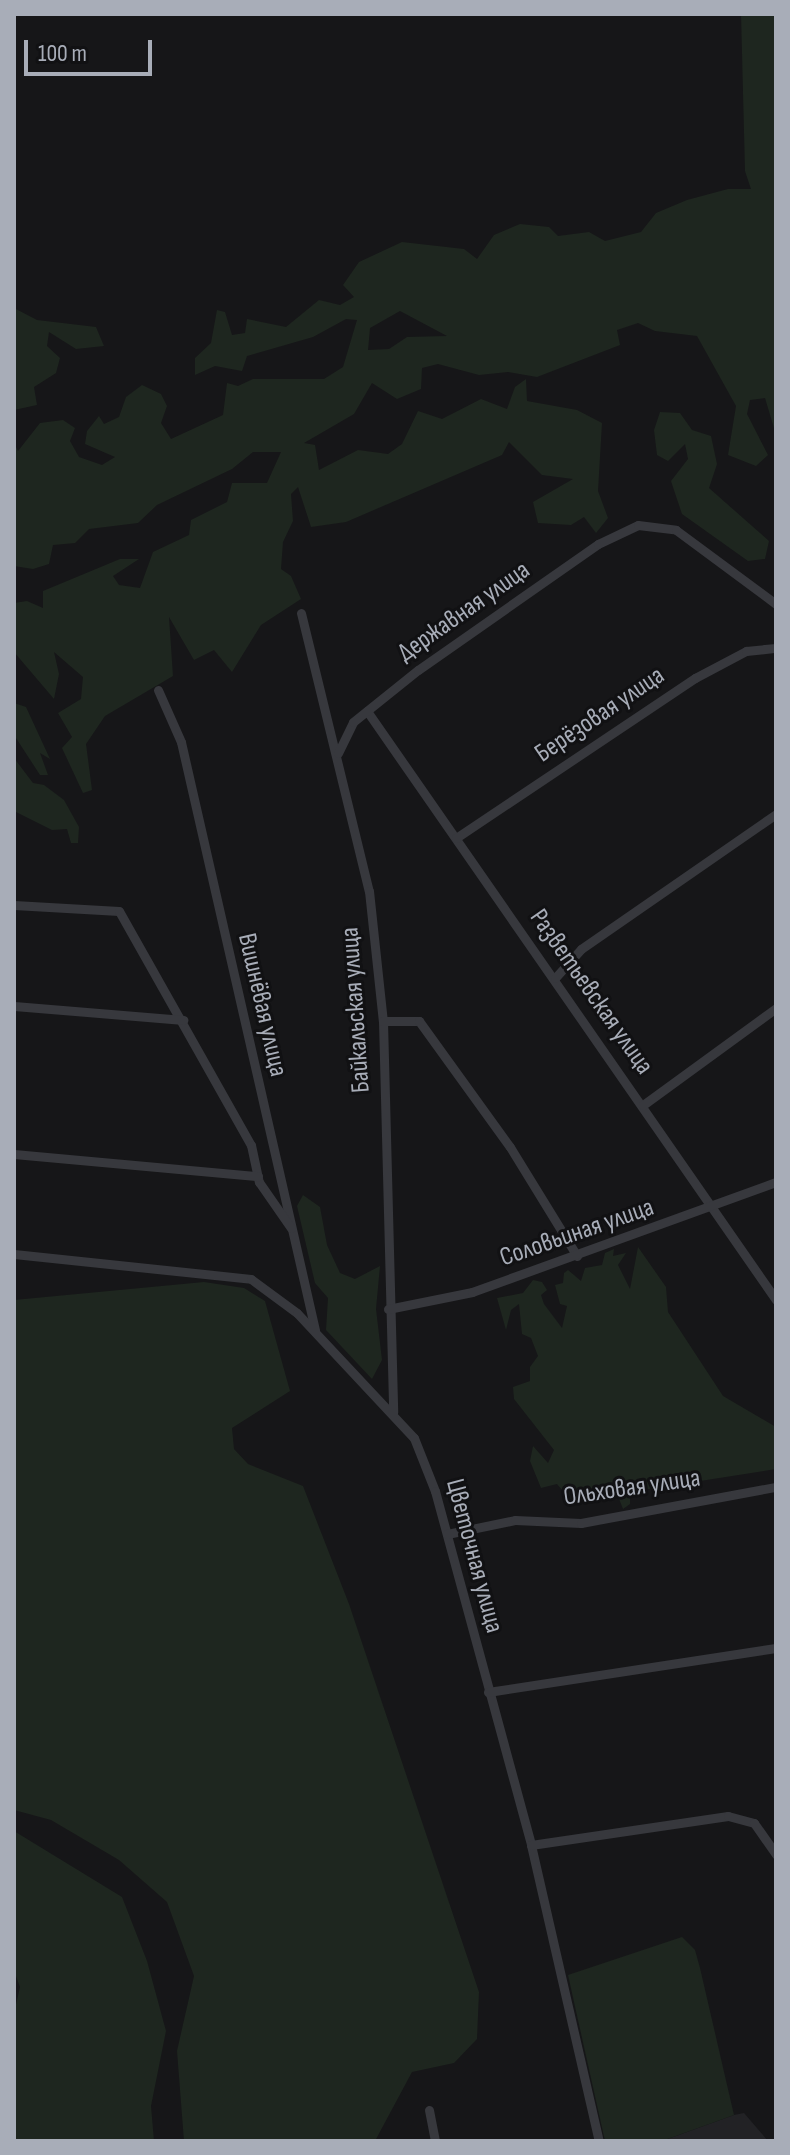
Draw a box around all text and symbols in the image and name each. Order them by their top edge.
scale bar [28,24,156,74]
text: 100 m [38,39,87,68]
street label: Державная улица [392,555,536,669]
street label: Берёзовая улица [529,660,671,770]
street label: Разветьевская улица [522,903,660,1081]
street label: Байкальская улица [335,926,377,1094]
street label: Вишнёвая улица [230,930,294,1080]
street label: Соловьиная улица [496,1192,658,1274]
street label: Ольховая улица [562,1463,702,1513]
street label: Цветочная улица [438,1476,510,1636]

